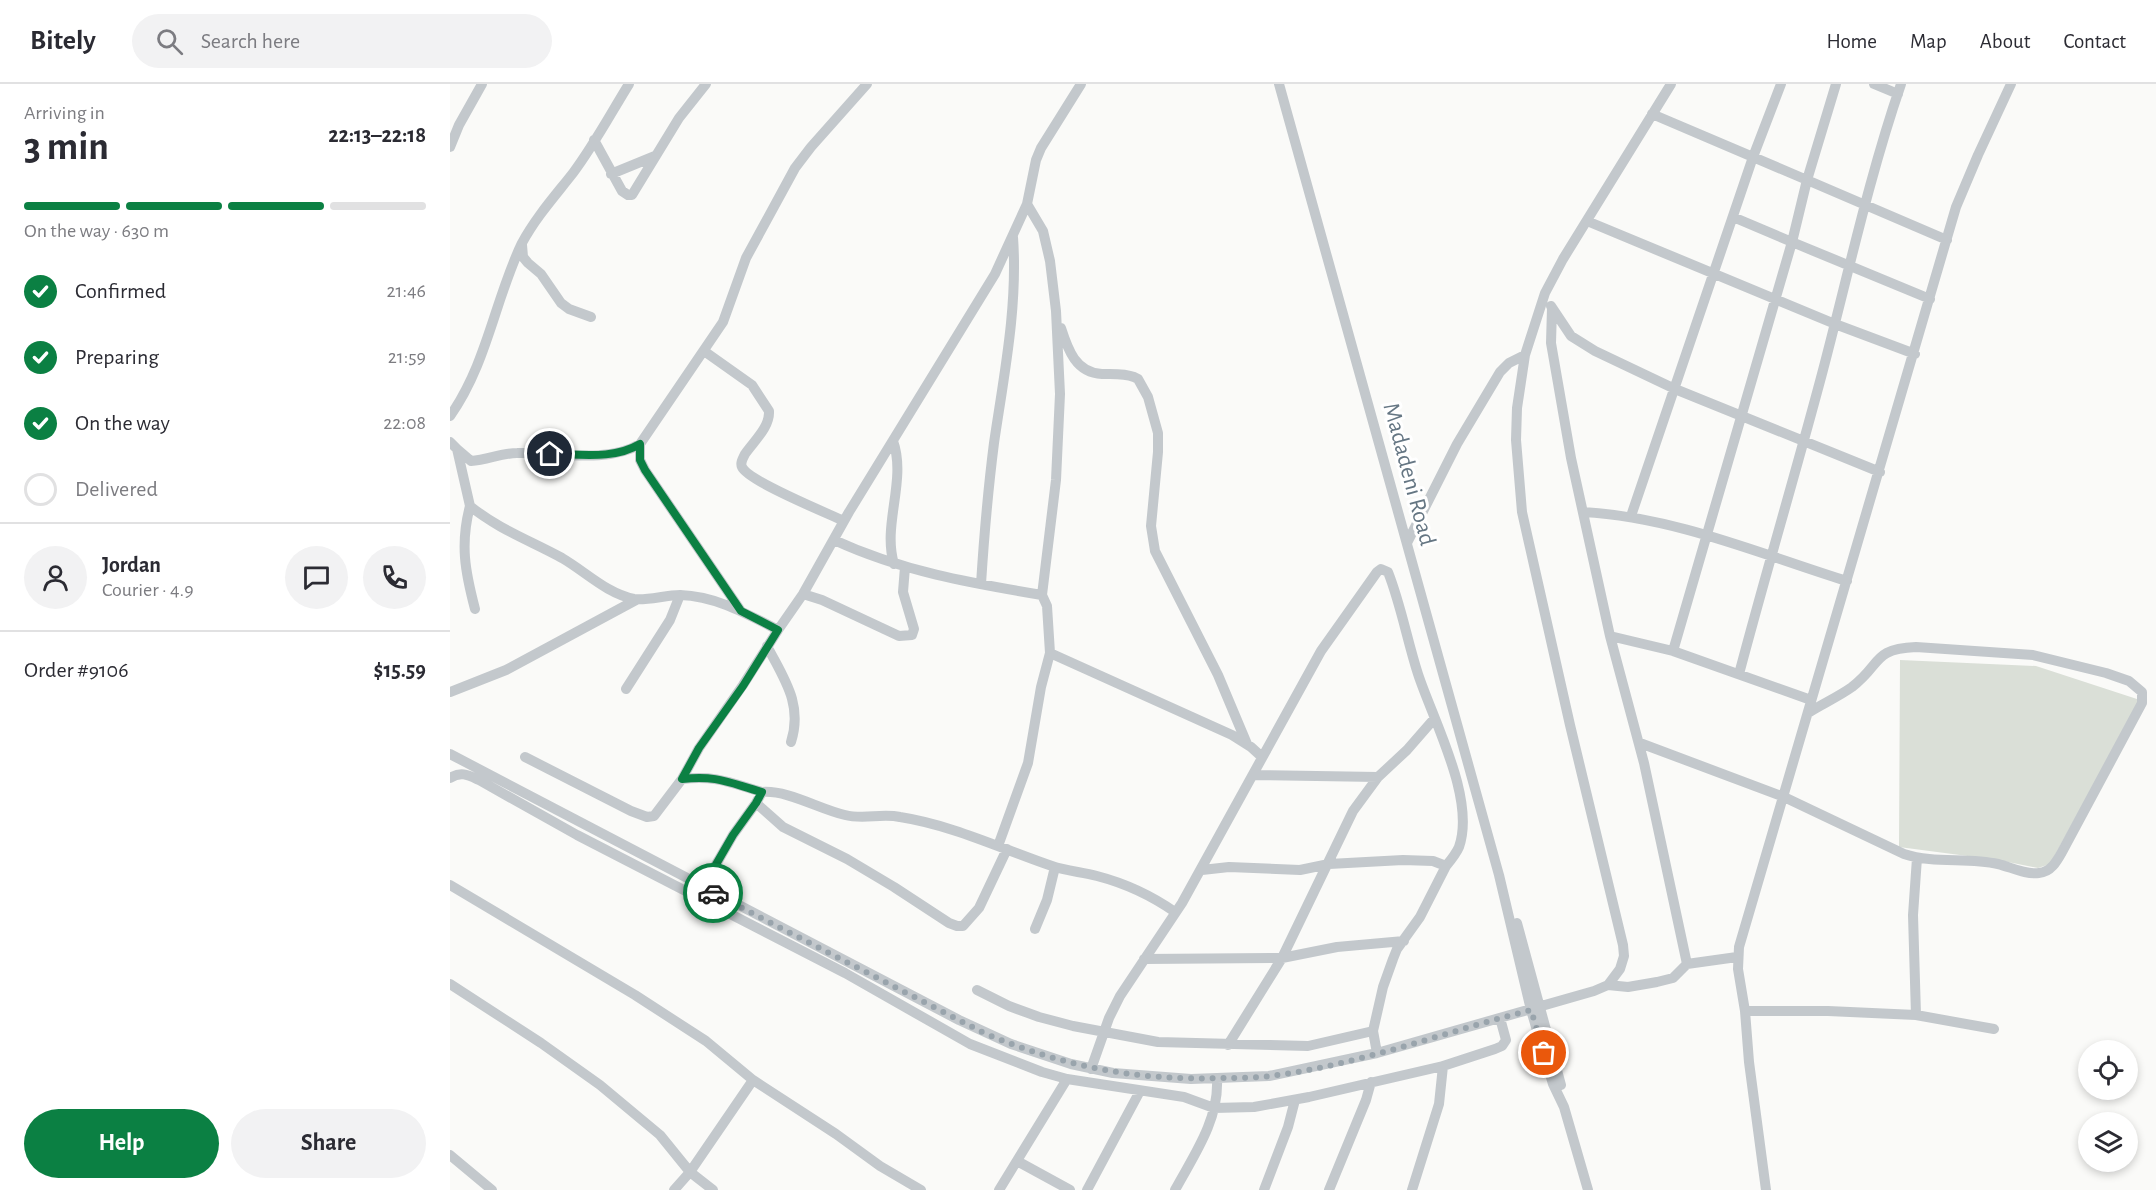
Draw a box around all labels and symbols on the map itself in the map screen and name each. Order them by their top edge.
street label: Madadeni Road [1378,400,1440,548]
pin [524,428,575,479]
courier [683,863,743,923]
pin [1518,1027,1569,1078]

